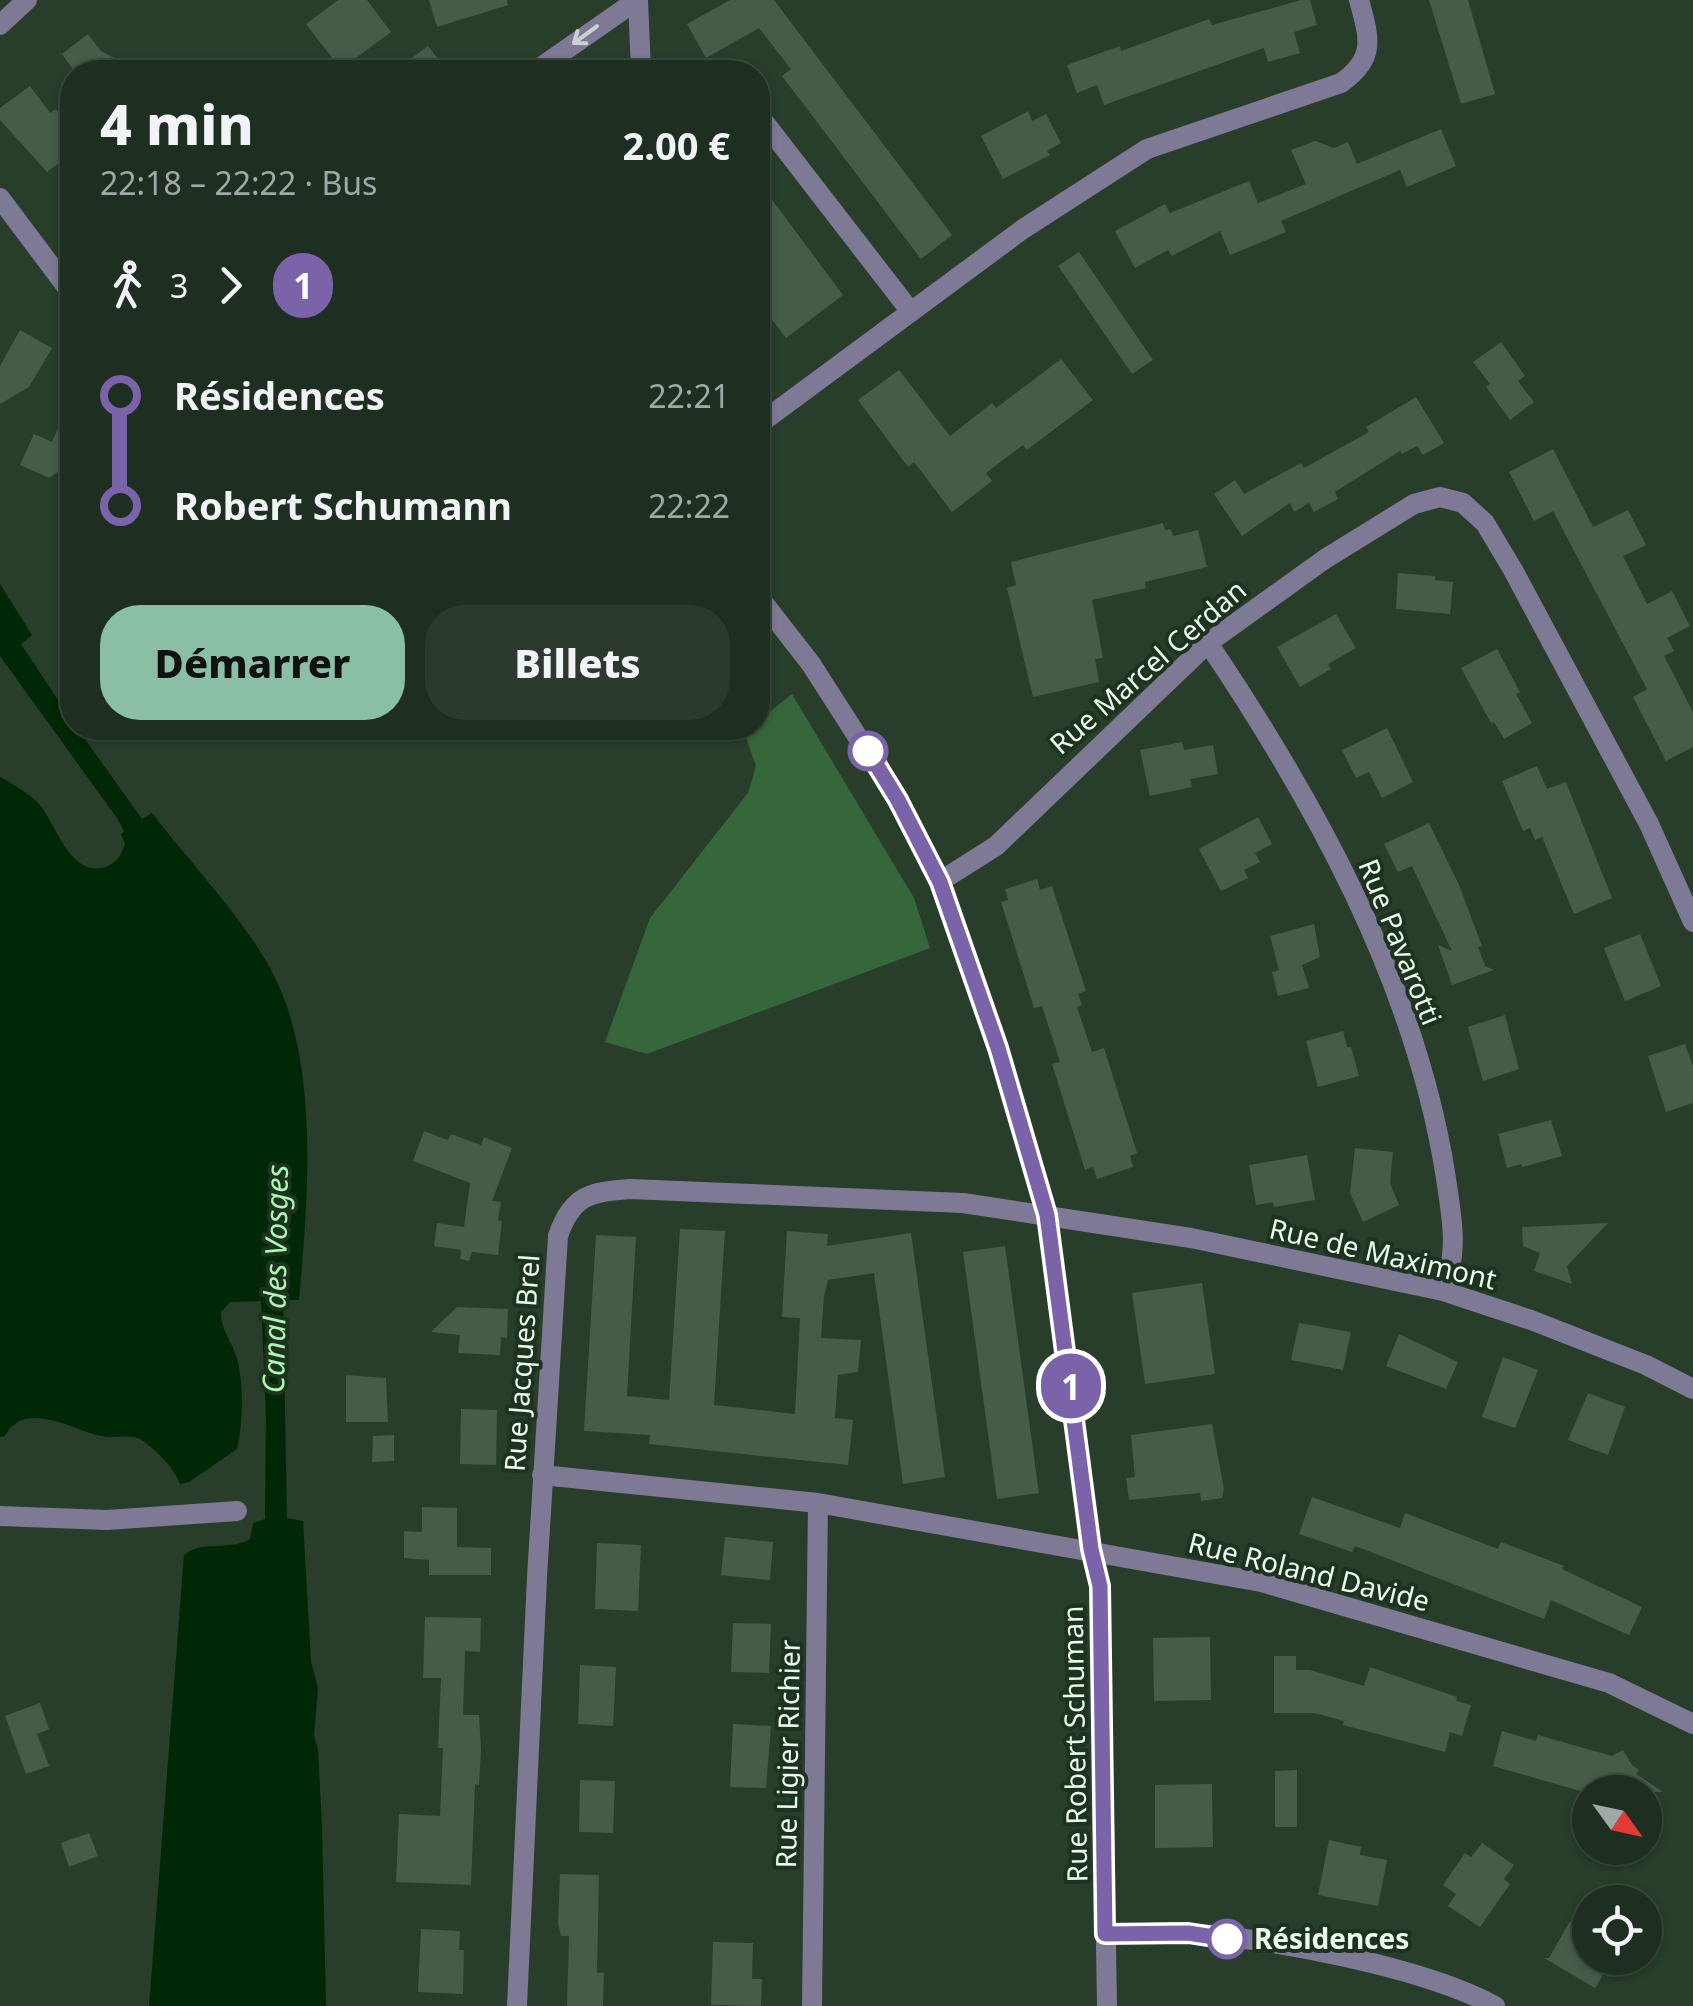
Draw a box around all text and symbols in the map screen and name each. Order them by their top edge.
one-way arrow [572,25,599,46]
text: 4 min [100,86,254,161]
text: 2.00 € [622,119,730,171]
text: 22:18 – 22:22 · Bus [100,161,377,204]
icon: walk [100,258,155,313]
icon: forward [203,258,258,313]
text: 1 [293,262,313,309]
text: 3 [170,264,188,307]
text: Résidences [174,369,385,421]
text: 22:21 [648,374,730,417]
text: Robert Schumann [174,479,512,531]
text: 22:22 [648,484,730,527]
street label: Rue Marcel Cerdan [1041,570,1254,762]
button: Démarrer [100,605,405,720]
button: Billets [425,605,730,720]
unlabelled marker [849,732,887,770]
street label: Rue Pavarotti [1350,853,1451,1030]
water label: Canal des Vosges [252,1164,297,1394]
street label: Rue de Maximont [1266,1208,1500,1298]
street label: Rue Jacques Brel [494,1253,548,1473]
line badge: 1 [1038,1354,1104,1418]
text: 1 [1061,1363,1081,1410]
street label: Rue Roland Davide [1185,1523,1434,1619]
street label: Rue Robert Schuman [1053,1605,1095,1883]
street label: Rue Ligier Richier [766,1639,808,1869]
north arrow [1572,1775,1662,1865]
map controls [1572,1775,1662,1975]
button: locate [1572,1885,1662,1975]
place label: Résidences [1254,1919,1409,1957]
marker: Résidences [1208,1920,1246,1958]

